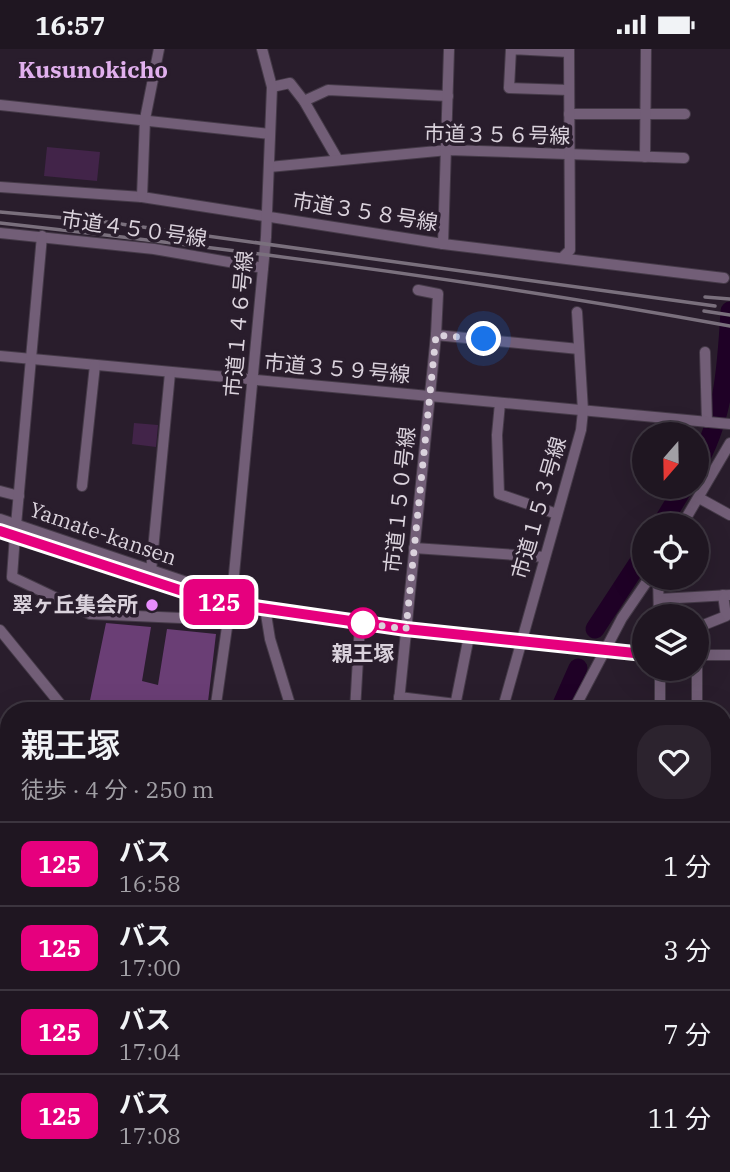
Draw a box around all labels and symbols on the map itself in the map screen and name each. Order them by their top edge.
district label: Kusunokicho [18,54,168,84]
street label: 市道３５６号線 [423,119,571,149]
street label: 市道３５８号線 [290,186,440,236]
street label: 市道４５０号線 [59,204,209,252]
street label: 市道１４６号線 [218,249,258,398]
your location [466,321,501,356]
street label: 市道３５９号線 [263,348,412,388]
north arrow [632,422,709,499]
street label: 市道１５０号線 [377,425,421,574]
street label: 市道１５３号線 [504,433,572,582]
street label: Yamate-kansen [26,495,181,571]
line badge: 125 [179,579,259,625]
place label: 翠ヶ丘集会所 [12,590,138,618]
marker: 翠ヶ丘集会所 [144,597,160,613]
marker: 親王塚 [348,608,378,638]
place label: 親王塚 [332,639,395,667]

